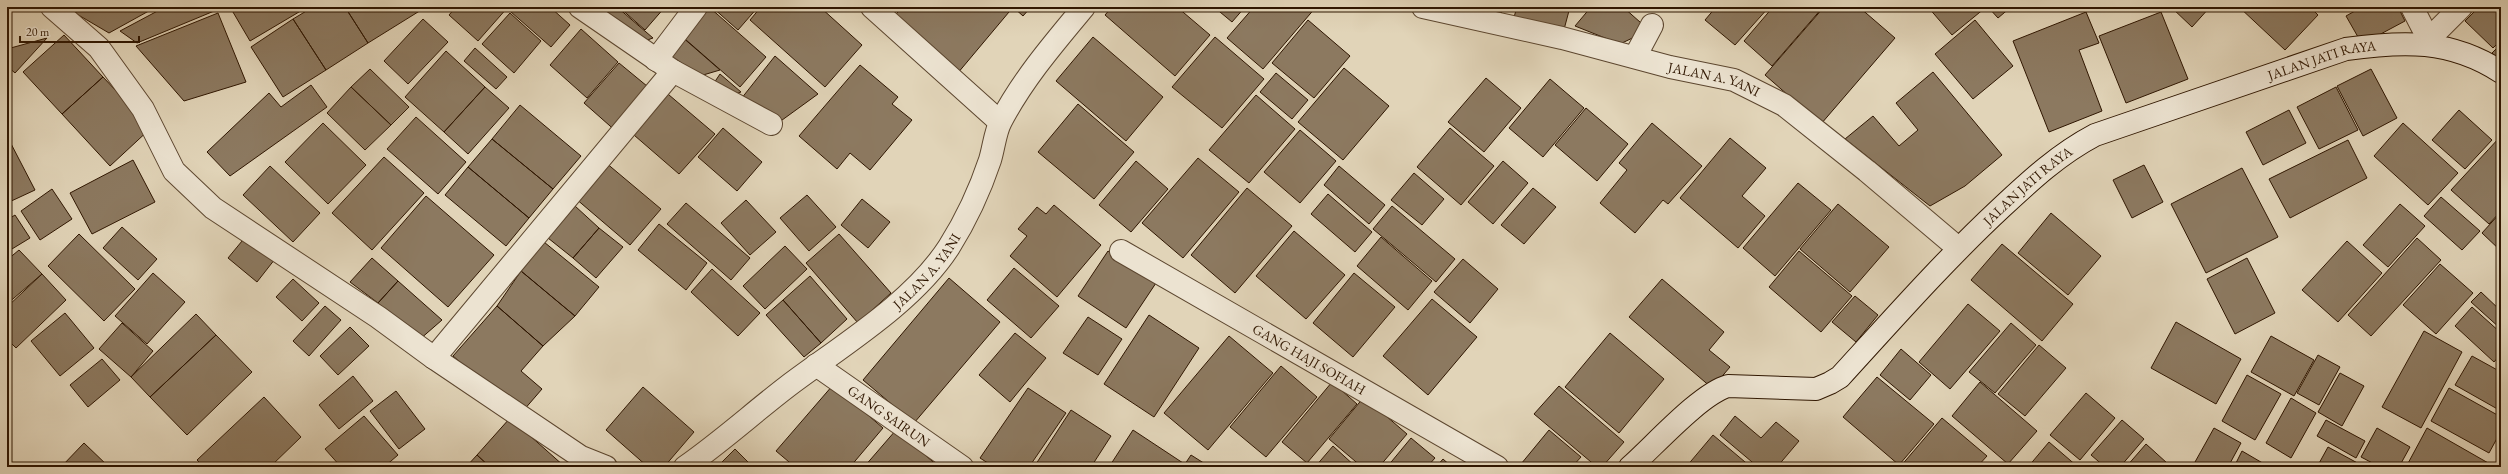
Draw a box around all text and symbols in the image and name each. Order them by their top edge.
scale bar [20,18,139,44]
text: 20 m [26,24,50,40]
street label: JALAN JATI RAYA [2264,36,2377,85]
street label: JALAN A. YANI [1666,58,1763,101]
street label: JALAN JATI RAYA [1978,142,2076,230]
street label: JALAN A. YANI [888,230,964,314]
street label: GANG HAJI SOFIAH [1249,320,1369,399]
street label: GANG SAIRUN [844,381,934,451]

